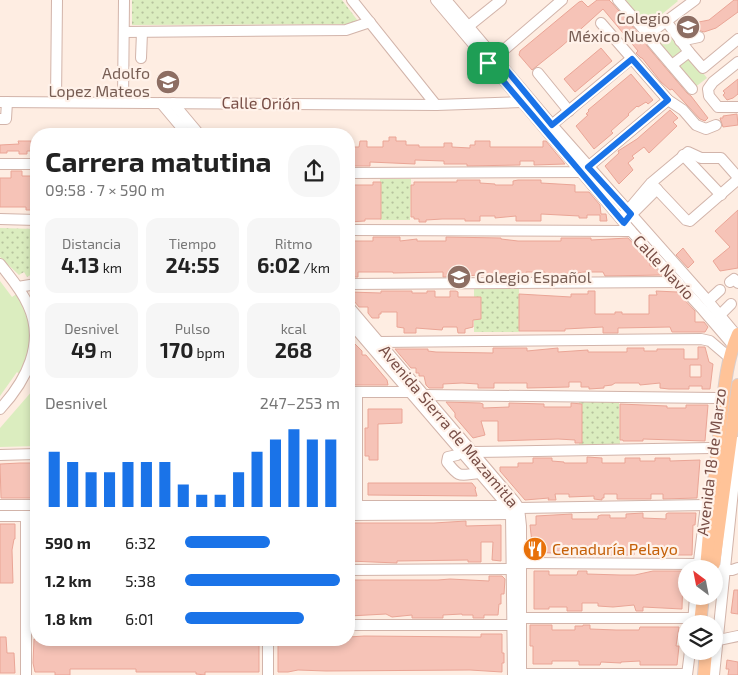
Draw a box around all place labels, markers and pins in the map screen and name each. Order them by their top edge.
place label: Colegio México Nuevo [568,8,670,45]
school or university icon: Colegio México Nuevo [675,14,701,40]
pin [467,42,509,84]
place label: Adolfo Lopez Mateos [48,63,150,100]
school or university icon: Adolfo Lopez Mateos [155,69,181,95]
school or university icon: Colegio Español [446,264,472,290]
place label: Colegio Español [476,267,592,286]
restaurant icon: Cenaduría Pelayo [522,536,548,562]
place label: Cenaduría Pelayo [552,539,678,558]

